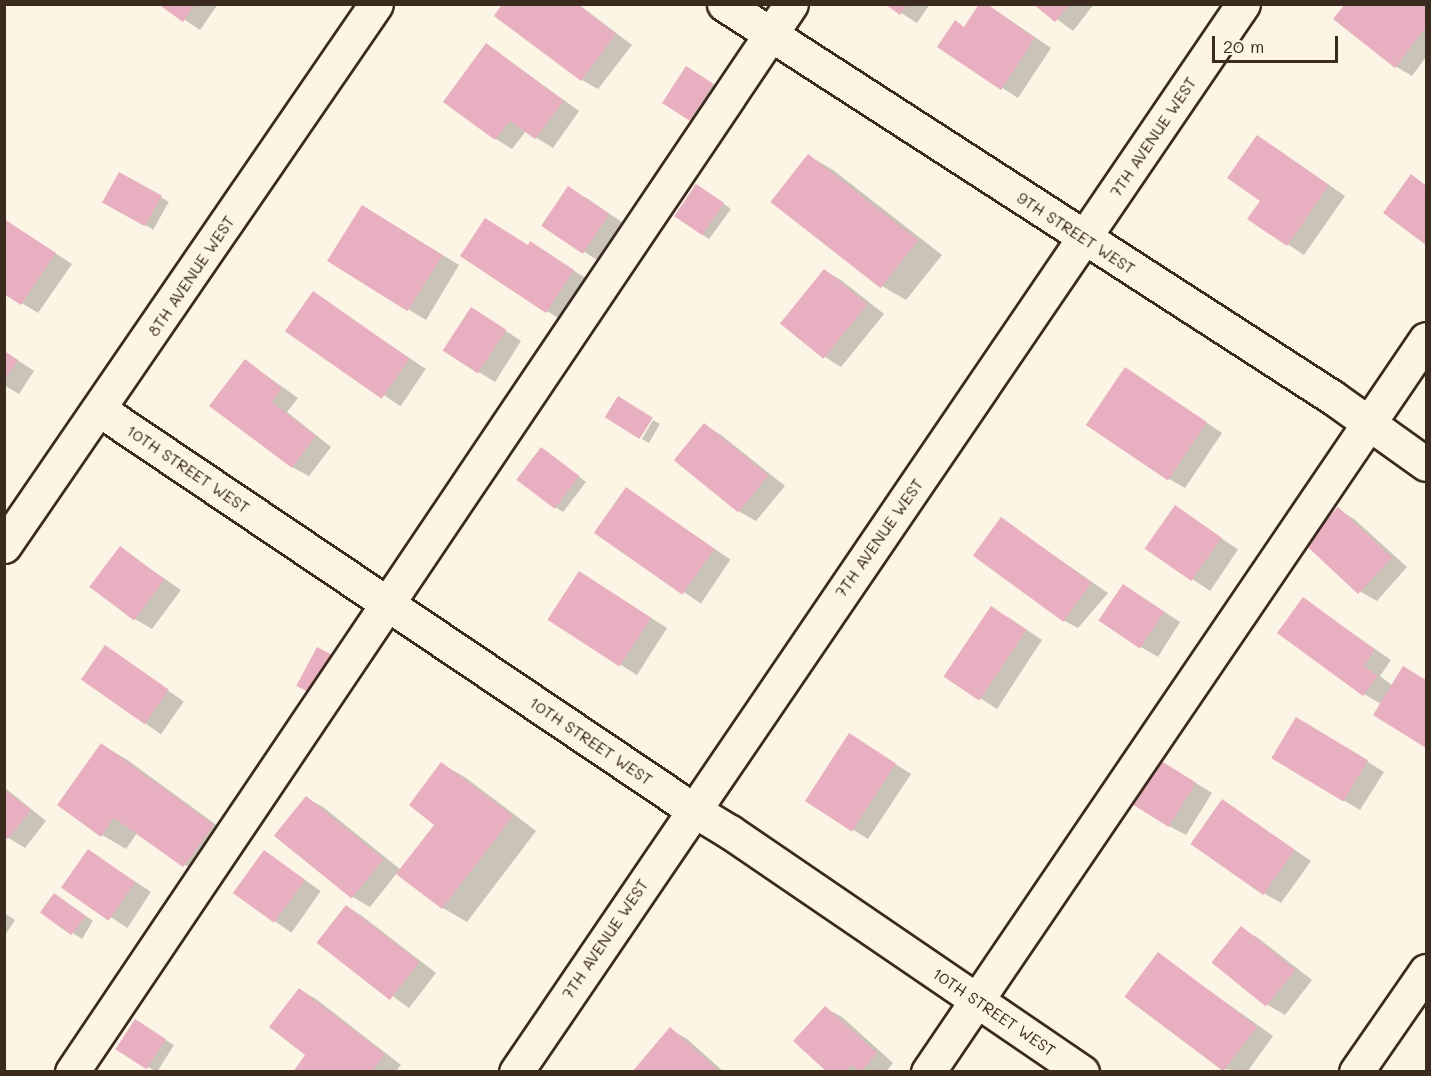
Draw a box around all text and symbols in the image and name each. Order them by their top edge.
scale bar [1215,24,1341,62]
text: 20 m [1223,34,1264,58]
street label: 7TH AVENUE WEST [1106,73,1200,201]
street label: 9TH STREET WEST [1014,188,1138,278]
street label: 8TH AVENUE WEST [144,212,238,340]
street label: 10TH STREET WEST [123,421,253,517]
street label: 7TH AVENUE WEST [831,475,927,601]
street label: 10TH STREET WEST [526,693,656,789]
street label: 7TH AVENUE WEST [558,875,652,1003]
street label: 10TH STREET WEST [929,964,1059,1060]

